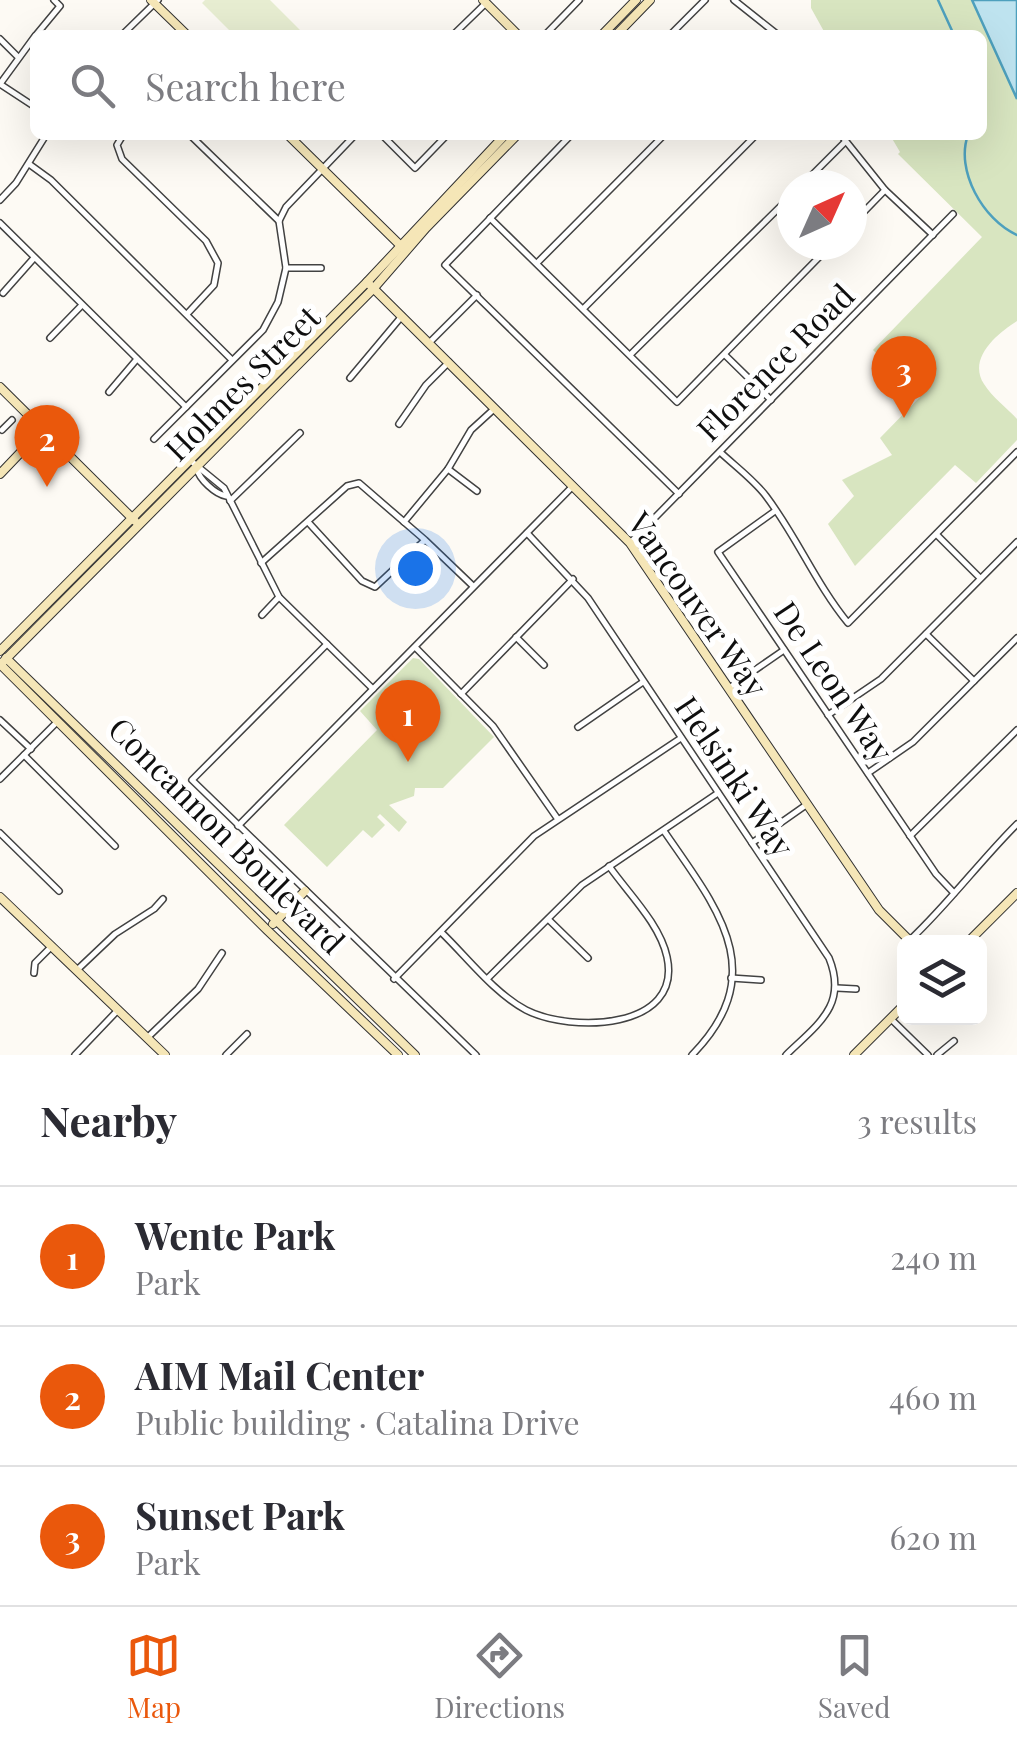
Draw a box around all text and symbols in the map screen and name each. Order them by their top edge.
search box [30,30,987,140]
icon: search [65,58,120,113]
text: Search here [145,60,346,111]
north arrow [777,170,867,260]
street label: Florence Road [686,273,862,449]
street label: Holmes Street [154,295,329,469]
pin: 3 [872,336,936,418]
pin: 2 [15,404,80,487]
street label: Vancouver Way [619,502,779,704]
your location [390,543,441,594]
street label: De Leon Way [765,592,905,769]
pin: 1 [376,680,440,762]
street label: Helsinki Way [667,687,806,864]
street label: Concannon Boulevard [100,707,355,962]
map controls [897,935,987,1025]
button: layers [897,935,987,1025]
text: Nearby [40,1092,177,1148]
text: 3 results [857,1099,977,1142]
text: Wente Park [135,1209,335,1260]
text: 1 [66,1235,79,1278]
text: 240 m [890,1235,977,1278]
text: Park [135,1260,201,1303]
text: AIM Mail Center [135,1349,424,1400]
text: 2 [64,1375,81,1418]
text: 460 m [889,1375,977,1418]
text: Public building · Catalina Drive [135,1400,580,1443]
text: Sunset Park [135,1489,345,1540]
text: 3 [65,1515,80,1558]
text: 620 m [890,1515,977,1558]
text: Park [135,1540,201,1583]
tab: Map [126,1628,181,1725]
tab: Directions [434,1628,565,1725]
tab: Saved [818,1628,891,1725]

